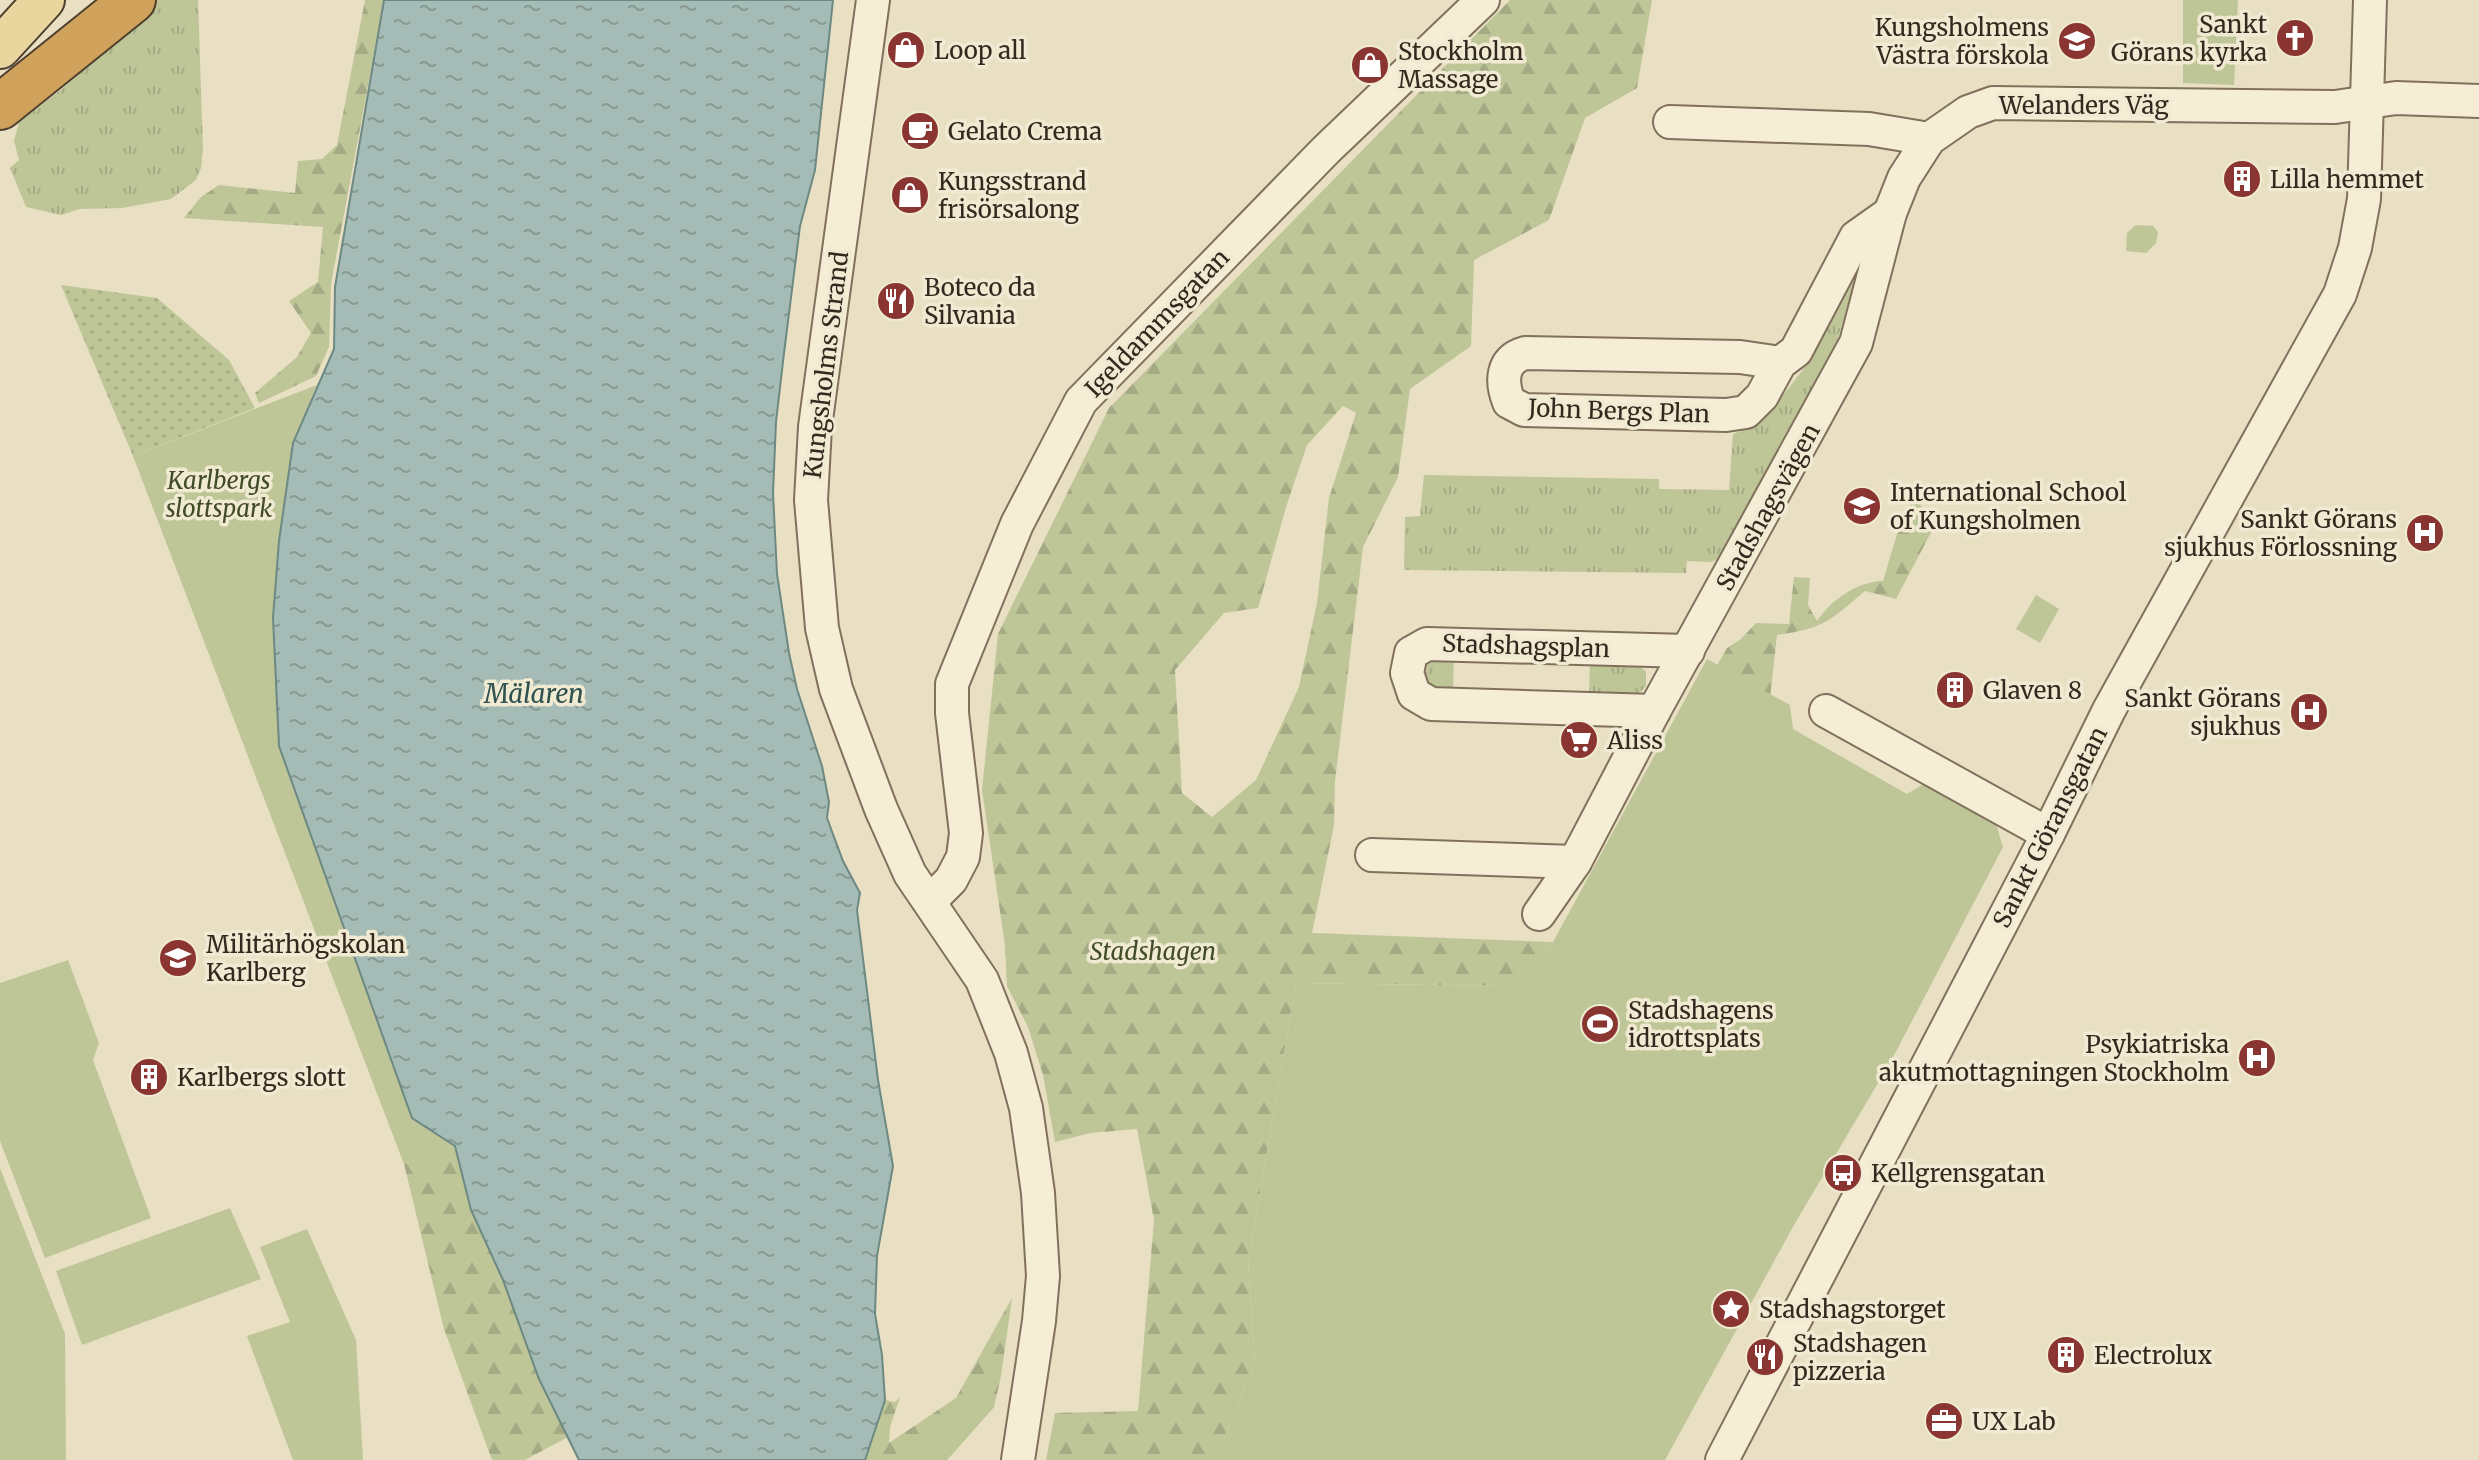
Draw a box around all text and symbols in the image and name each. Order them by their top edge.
place label: Sankt Görans kyrka [2111,9,2268,68]
place label: Kungsholmens Västra förskola [1875,12,2049,71]
church icon: Sankt Görans kyrka [2274,17,2316,59]
school or university icon: Kungsholmens Västra förskola [2056,20,2098,62]
shop icon: Loop all [885,29,927,71]
place label: Loop all [934,35,1026,66]
place label: Stockholm Massage [1398,36,1524,95]
shop icon: Stockholm Massage [1349,44,1391,86]
street label: Welanders Väg [1998,90,2169,121]
cafe icon: Gelato Crema [899,110,941,152]
place label: Gelato Crema [948,116,1102,147]
building icon: Lilla hemmet [2221,158,2263,200]
place label: Lilla hemmet [2270,164,2424,195]
place label: Kungsstrand frisörsalong [938,166,1086,225]
shop icon: Kungsstrand frisörsalong [889,174,931,216]
street label: Igeldammsgatan [1078,242,1236,404]
street label: Kungsholms Strand [797,250,855,480]
place label: Boteco da Silvania [924,272,1036,331]
restaurant icon: Boteco da Silvania [875,280,917,322]
street label: John Bergs Plan [1526,392,1711,430]
street label: Stadshagsvägen [1709,418,1827,596]
park label: Karlbergs slottspark [166,465,272,524]
place label: International School of Kungsholmen [1890,477,2126,536]
school or university icon: International School of Kungsholmen [1841,485,1883,527]
place label: Sankt Görans sjukhus Förlossning [2164,504,2397,563]
hospital icon: Sankt Görans sjukhus Förlossning [2404,512,2446,554]
street label: Stadshagsplan [1442,628,1611,664]
building icon: Glaven 8 [1934,669,1976,711]
place label: Glaven 8 [1983,675,2082,706]
water label: Mälaren [483,677,584,710]
place label: Sankt Görans sjukhus [2124,683,2281,742]
hospital icon: Sankt Görans sjukhus [2288,691,2330,733]
supermarket icon: Aliss [1558,719,1600,761]
street label: Sankt Göransgatan [1986,721,2114,933]
place label: Aliss [1606,725,1663,756]
place label: Militärhögskolan Karlberg [206,929,406,988]
park label: Stadshagen [1090,936,1216,967]
school or university icon: Militärhögskolan Karlberg [157,937,199,979]
place label: Stadshagens idrottsplats [1628,995,1774,1054]
sports icon: Stadshagens idrottsplats [1579,1003,1621,1045]
place label: Psykiatriska akutmottagningen Stockholm [1879,1029,2229,1088]
hospital icon: Psykiatriska akutmottagningen Stockholm [2236,1037,2278,1079]
building icon: Karlbergs slott [128,1056,170,1098]
place label: Karlbergs slott [177,1062,347,1093]
bus stop icon: Kellgrensgatan [1822,1152,1864,1194]
place label: Kellgrensgatan [1871,1158,2045,1189]
place icon: Stadshagstorget [1710,1288,1752,1330]
place label: Stadshagstorget [1759,1294,1946,1325]
place label: Stadshagen pizzeria [1793,1328,1927,1387]
building icon: Electrolux [2045,1334,2087,1376]
restaurant icon: Stadshagen pizzeria [1744,1336,1786,1378]
place label: Electrolux [2094,1340,2213,1371]
office icon: UX Lab [1923,1400,1965,1442]
place label: UX Lab [1972,1406,2056,1437]

